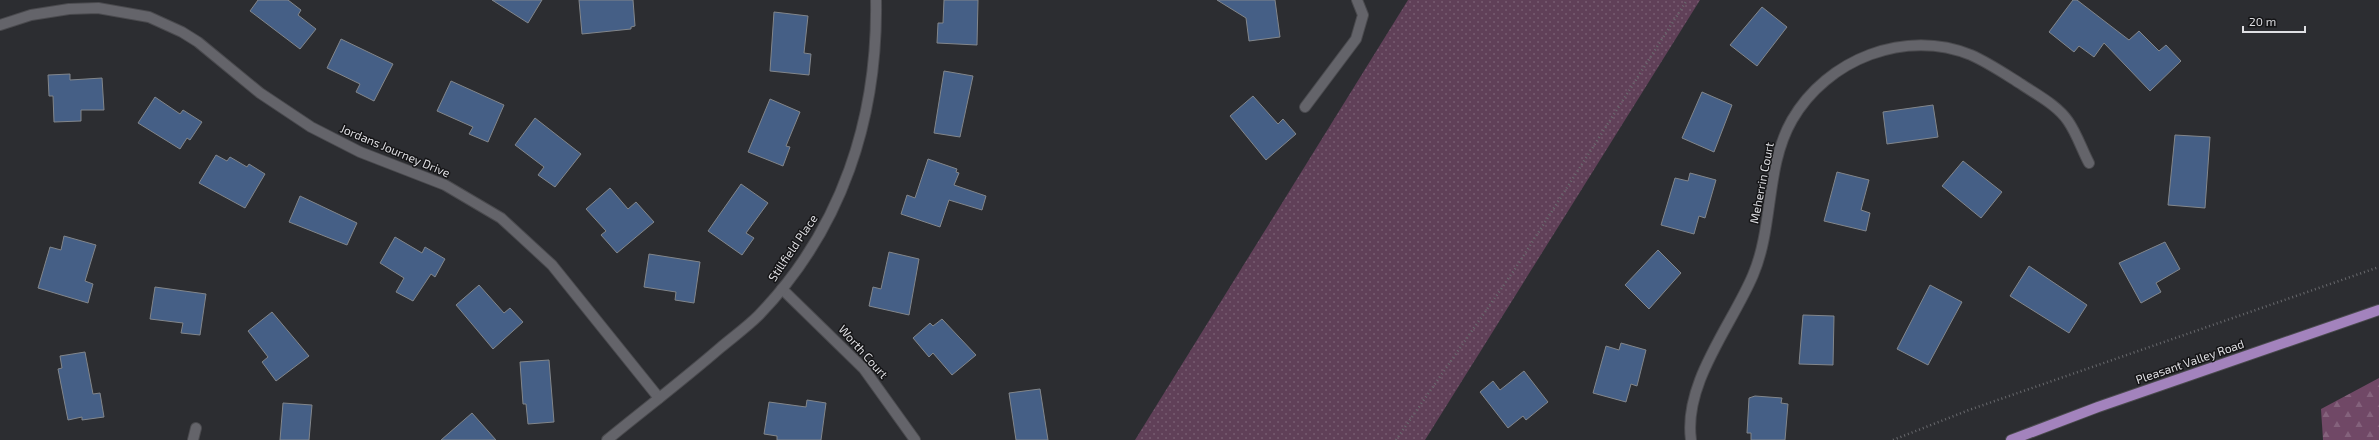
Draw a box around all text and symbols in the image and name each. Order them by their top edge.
scale bar [2243,8,2305,34]
text: 20 m [2249,14,2276,28]
street label: Jordans Journey Drive [338,121,452,180]
street label: Meherrin Court [1746,141,1776,225]
street label: Stillfield Place [765,211,820,284]
street label: Worth Court [836,322,892,381]
street label: Pleasant Valley Road [2134,336,2246,386]

